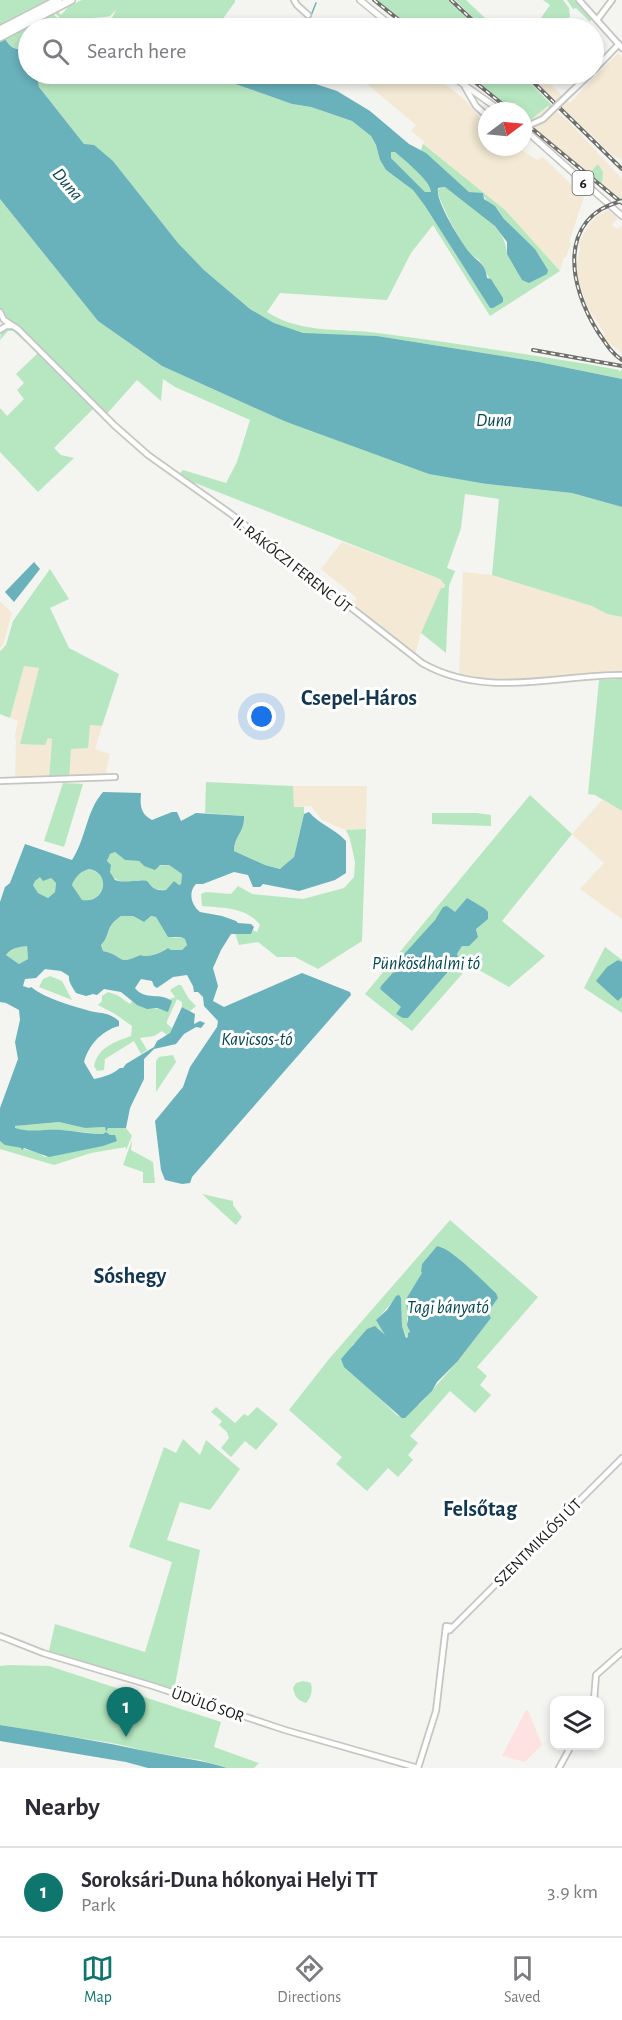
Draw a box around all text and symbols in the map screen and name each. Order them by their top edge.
search box [18,18,604,84]
icon: search [39,35,72,68]
text: Search here [87,40,186,62]
north arrow [478,102,532,156]
water label: Duna [49,165,86,204]
road number: 6 [572,171,594,195]
water label: Duna [476,412,512,430]
street label: II. RÁKÓCZI FERENC ÚT [230,512,356,616]
district label: Csepel-Háros [301,687,417,709]
your location [247,702,276,731]
water label: Pünkösdhalmi tó [372,955,480,973]
water label: Kavicsos-tó [221,1031,293,1049]
district label: Sóshegy [94,1265,167,1288]
water label: Tagi bányató [407,1299,489,1317]
street label: SZENTMIKLÓSI ÚT [489,1494,585,1590]
district label: Felsőtag [443,1498,518,1520]
street label: ÜDÜLŐ SOR [169,1683,247,1725]
pin: 1 [106,1688,146,1737]
map controls [550,1696,604,1750]
button: layers [550,1696,604,1750]
text: Nearby [24,1794,100,1820]
text: Soroksári-Duna hókonyai Helyi TT [81,1869,378,1891]
text: 1 [40,1882,47,1902]
text: 3.9 km [547,1882,598,1902]
text: Park [81,1895,116,1915]
tab: Map [81,1952,114,2007]
tab: Directions [277,1952,341,2007]
tab: Saved [504,1952,541,2007]

